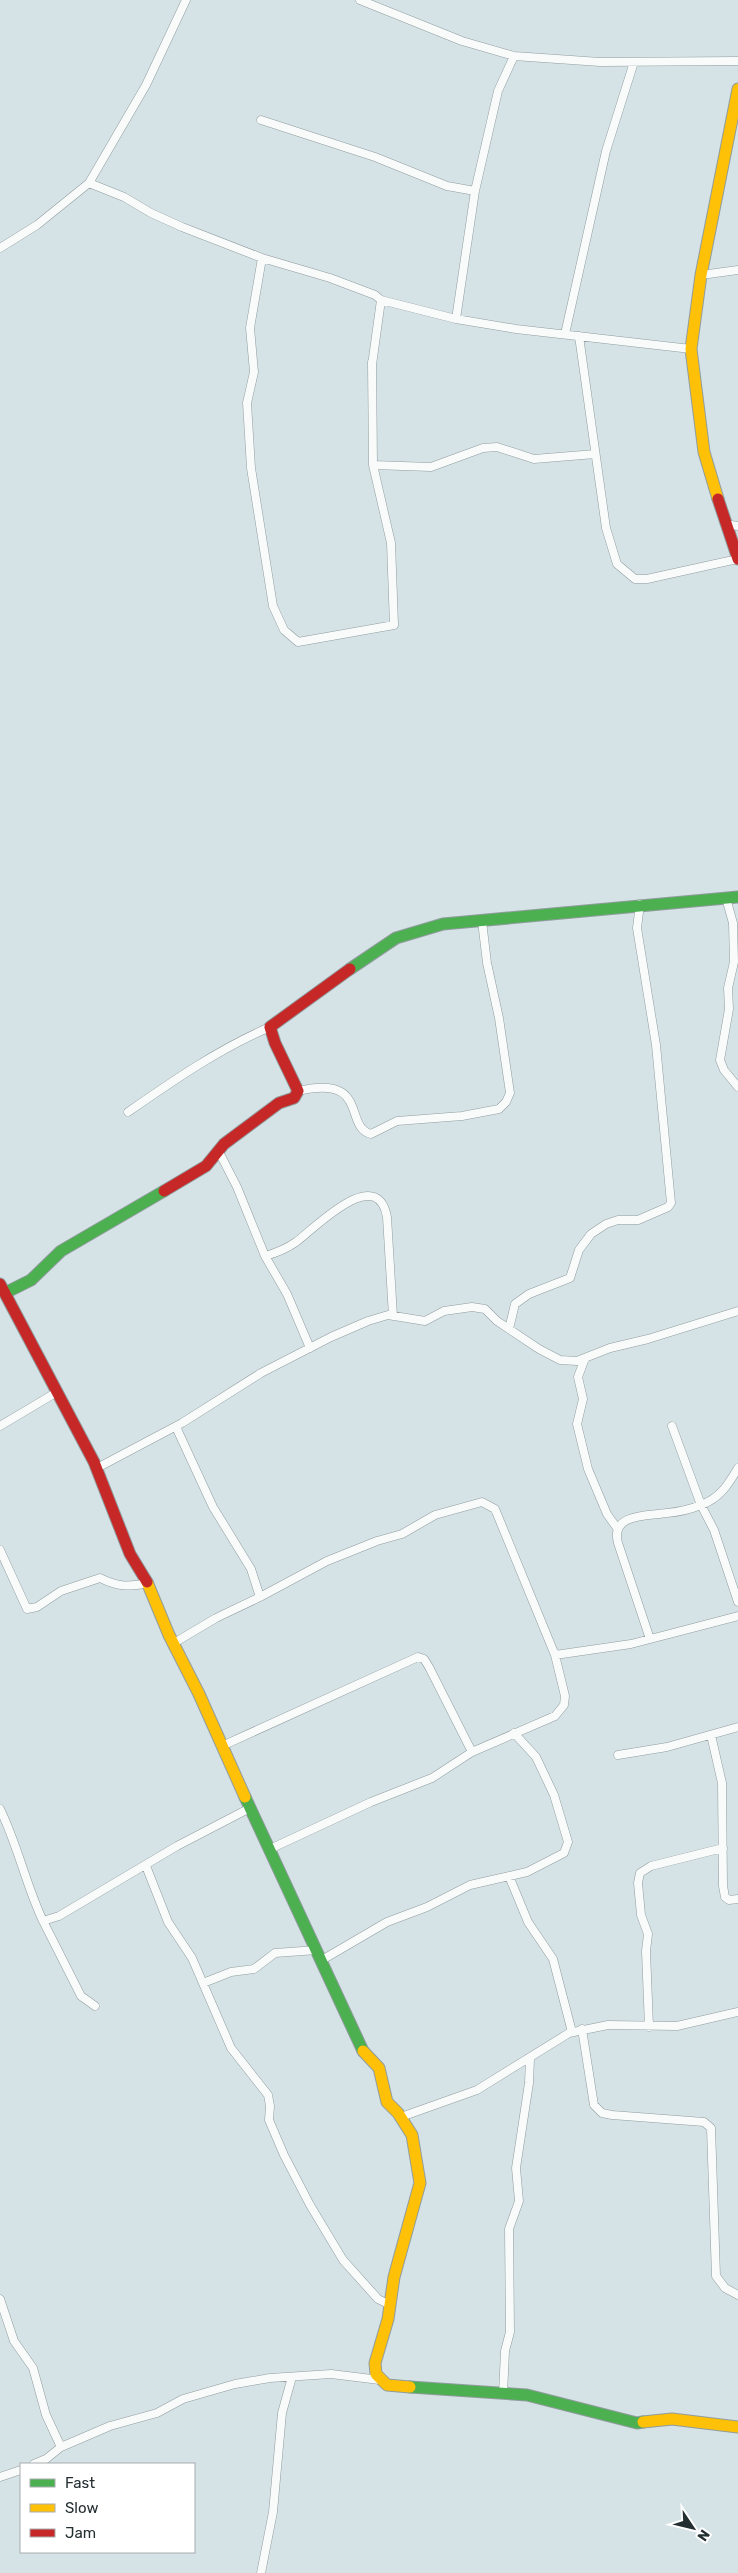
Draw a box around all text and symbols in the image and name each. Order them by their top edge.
legend [20,2463,195,2553]
text: Fast [65,2474,95,2492]
text: Slow [65,2499,98,2517]
north arrow [668,2503,718,2553]
text: Jam [65,2524,96,2542]
text: N [693,2526,713,2544]

